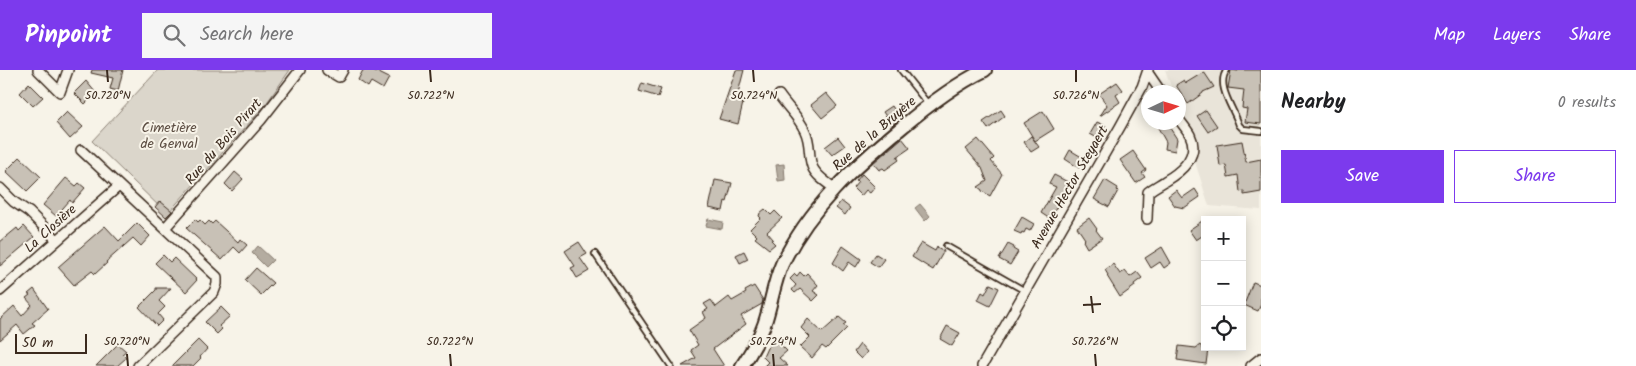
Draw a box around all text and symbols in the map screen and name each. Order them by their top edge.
search box [142,13,492,58]
text: Pinpoint [25,16,112,55]
text: Search here [200,20,294,50]
icon: search [160,21,188,49]
text: Map [1434,21,1465,50]
text: Layers [1493,21,1541,50]
text: Share [1569,21,1611,50]
north arrow [1141,85,1186,130]
text: 50.720°N [85,86,131,105]
text: 50.722°N [408,86,454,105]
text: 50.724°N [731,86,777,105]
text: 50.726°N [1053,86,1099,105]
text: Nearby [1281,86,1346,119]
street label: Rue de la Bruyère [828,90,922,177]
text: 0 results [1558,90,1616,115]
street label: Rue du Bois Pirart [180,93,268,190]
park label: Cimetière de Genval [140,117,198,155]
street label: Avenue Hector Steyaert [1025,121,1115,253]
button: Save [1281,150,1444,203]
button: Share [1454,150,1616,203]
street label: La Closière [19,199,82,258]
map controls [1201,216,1246,351]
button: + [1201,216,1246,261]
button: − [1201,261,1246,306]
button: locate [1201,306,1246,351]
scale bar [15,331,88,354]
text: 50 m [22,332,53,354]
text: 50.720°N [104,332,150,351]
text: 50.722°N [427,332,473,351]
text: 50.724°N [750,332,796,351]
text: 50.726°N [1072,332,1118,351]

